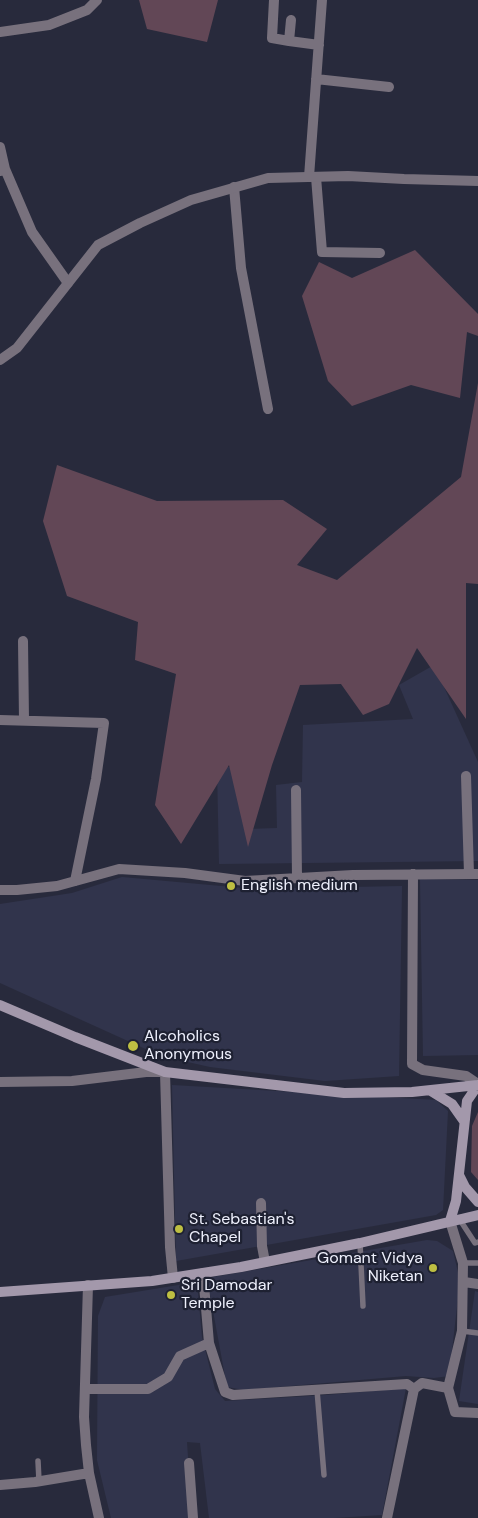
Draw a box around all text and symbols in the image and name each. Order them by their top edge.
place label: English medium [241,876,358,896]
marker: English medium [225,880,237,892]
place label: Alcoholics Anonymous [144,1027,232,1065]
marker: Alcoholics Anonymous [126,1039,140,1053]
place label: St. Sebastian's Chapel [189,1210,295,1248]
marker: St. Sebastian's Chapel [173,1223,185,1235]
place label: Gomant Vidya Niketan [317,1249,423,1287]
marker: Gomant Vidya Niketan [427,1262,439,1274]
place label: Sri Damodar Temple [181,1276,272,1314]
marker: Sri Damodar Temple [165,1289,177,1301]

